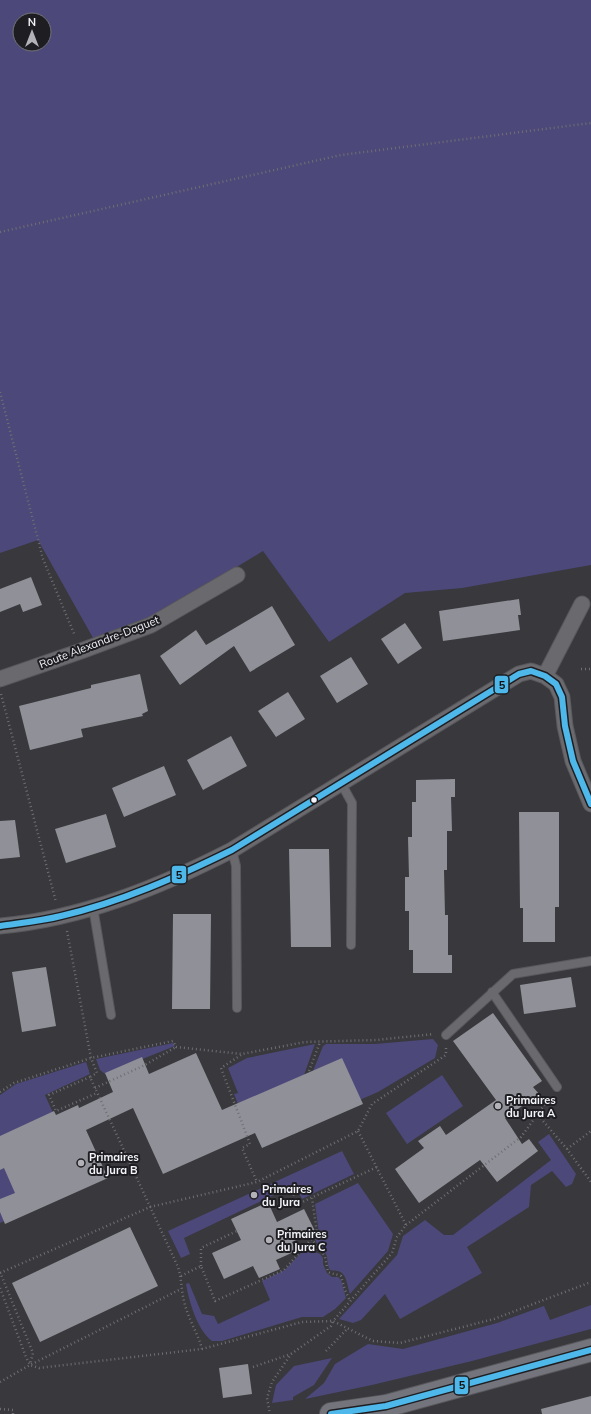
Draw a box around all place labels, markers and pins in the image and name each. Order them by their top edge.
unlabelled marker [309,795,319,805]
place label: Primaires du Jura A [506,1093,556,1120]
marker: Primaires du Jura A [493,1101,503,1111]
place label: Primaires du Jura B [89,1150,139,1177]
marker: Primaires du Jura B [76,1158,86,1168]
place label: Primaires du Jura [262,1182,312,1209]
marker: Primaires du Jura [249,1190,259,1200]
place label: Primaires du Jura C [277,1227,327,1254]
marker: Primaires du Jura C [264,1235,274,1245]

